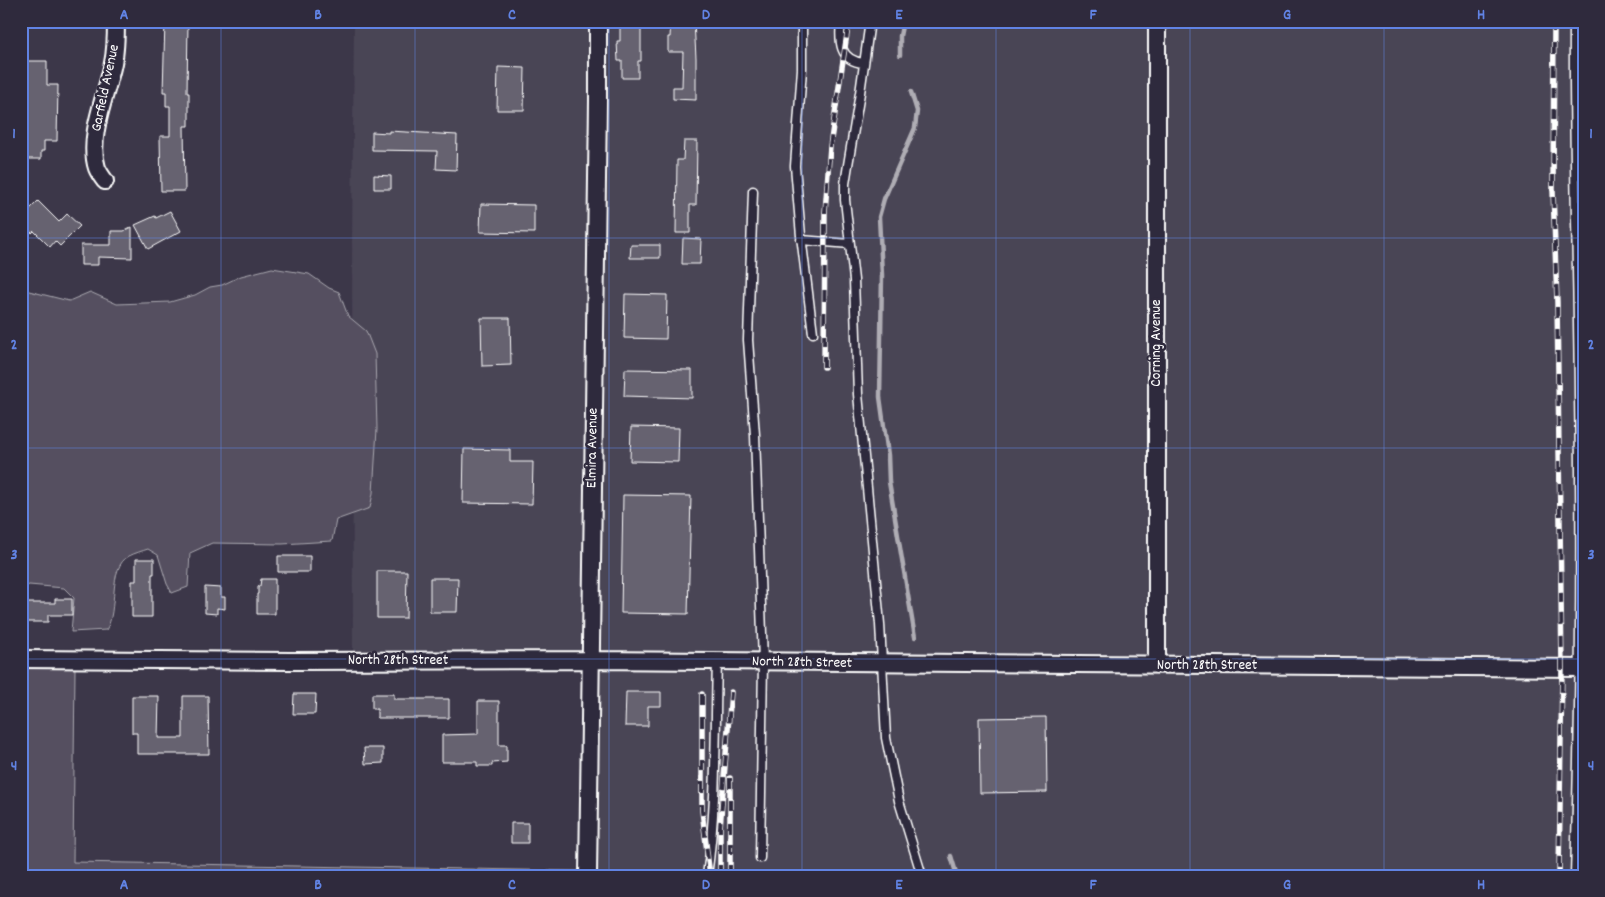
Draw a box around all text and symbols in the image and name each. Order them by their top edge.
text: A [120,4,129,27]
text: B [314,4,322,27]
text: C [508,4,516,27]
text: D [702,4,711,27]
text: E [895,4,903,27]
text: F [1089,4,1097,27]
text: G [1283,4,1291,27]
text: H [1477,4,1485,27]
street label: Garfield Avenue [86,42,126,134]
text: 1 [12,123,16,146]
text: 1 [1589,123,1593,146]
street label: Corning Avenue [1146,299,1168,387]
text: 2 [11,334,18,357]
text: 2 [1588,334,1595,357]
street label: Elmira Avenue [581,407,605,488]
text: 3 [10,544,18,567]
text: 3 [1587,544,1595,567]
street label: North 28th Street [348,650,449,672]
street label: North 28th Street [752,651,853,675]
street label: North 28th Street [1157,655,1258,677]
text: 4 [11,755,17,778]
text: 4 [1588,755,1594,778]
text: A [120,874,129,897]
text: B [314,874,322,897]
text: C [508,874,516,897]
text: D [702,874,711,897]
text: E [895,874,903,897]
text: F [1089,874,1097,897]
text: G [1283,874,1291,897]
text: H [1477,874,1485,897]

